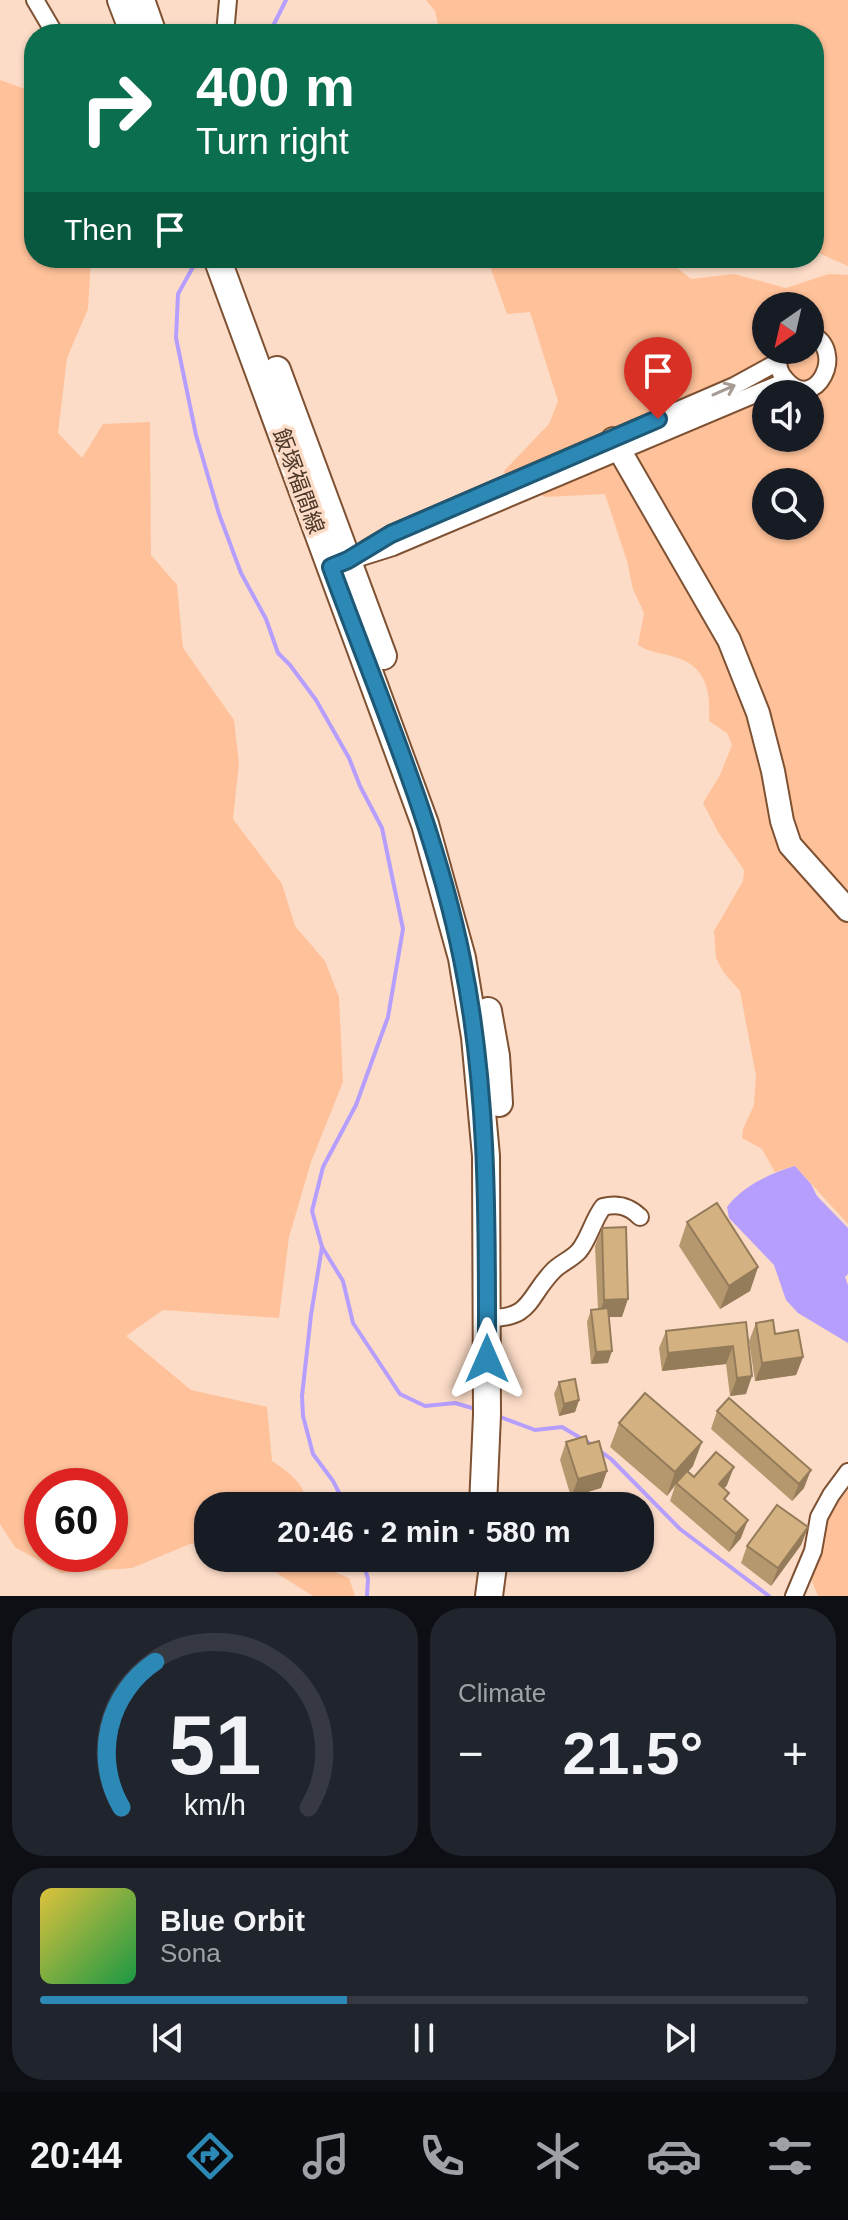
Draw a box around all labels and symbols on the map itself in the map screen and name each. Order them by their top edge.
north arrow [752,292,824,364]
pin [624,337,692,419]
one-way arrow [712,381,736,396]
street label: 飯塚福間線 [268,425,329,537]
position arrow [445,1317,529,1401]
speed limit sign: 60 [24,1468,128,1572]

